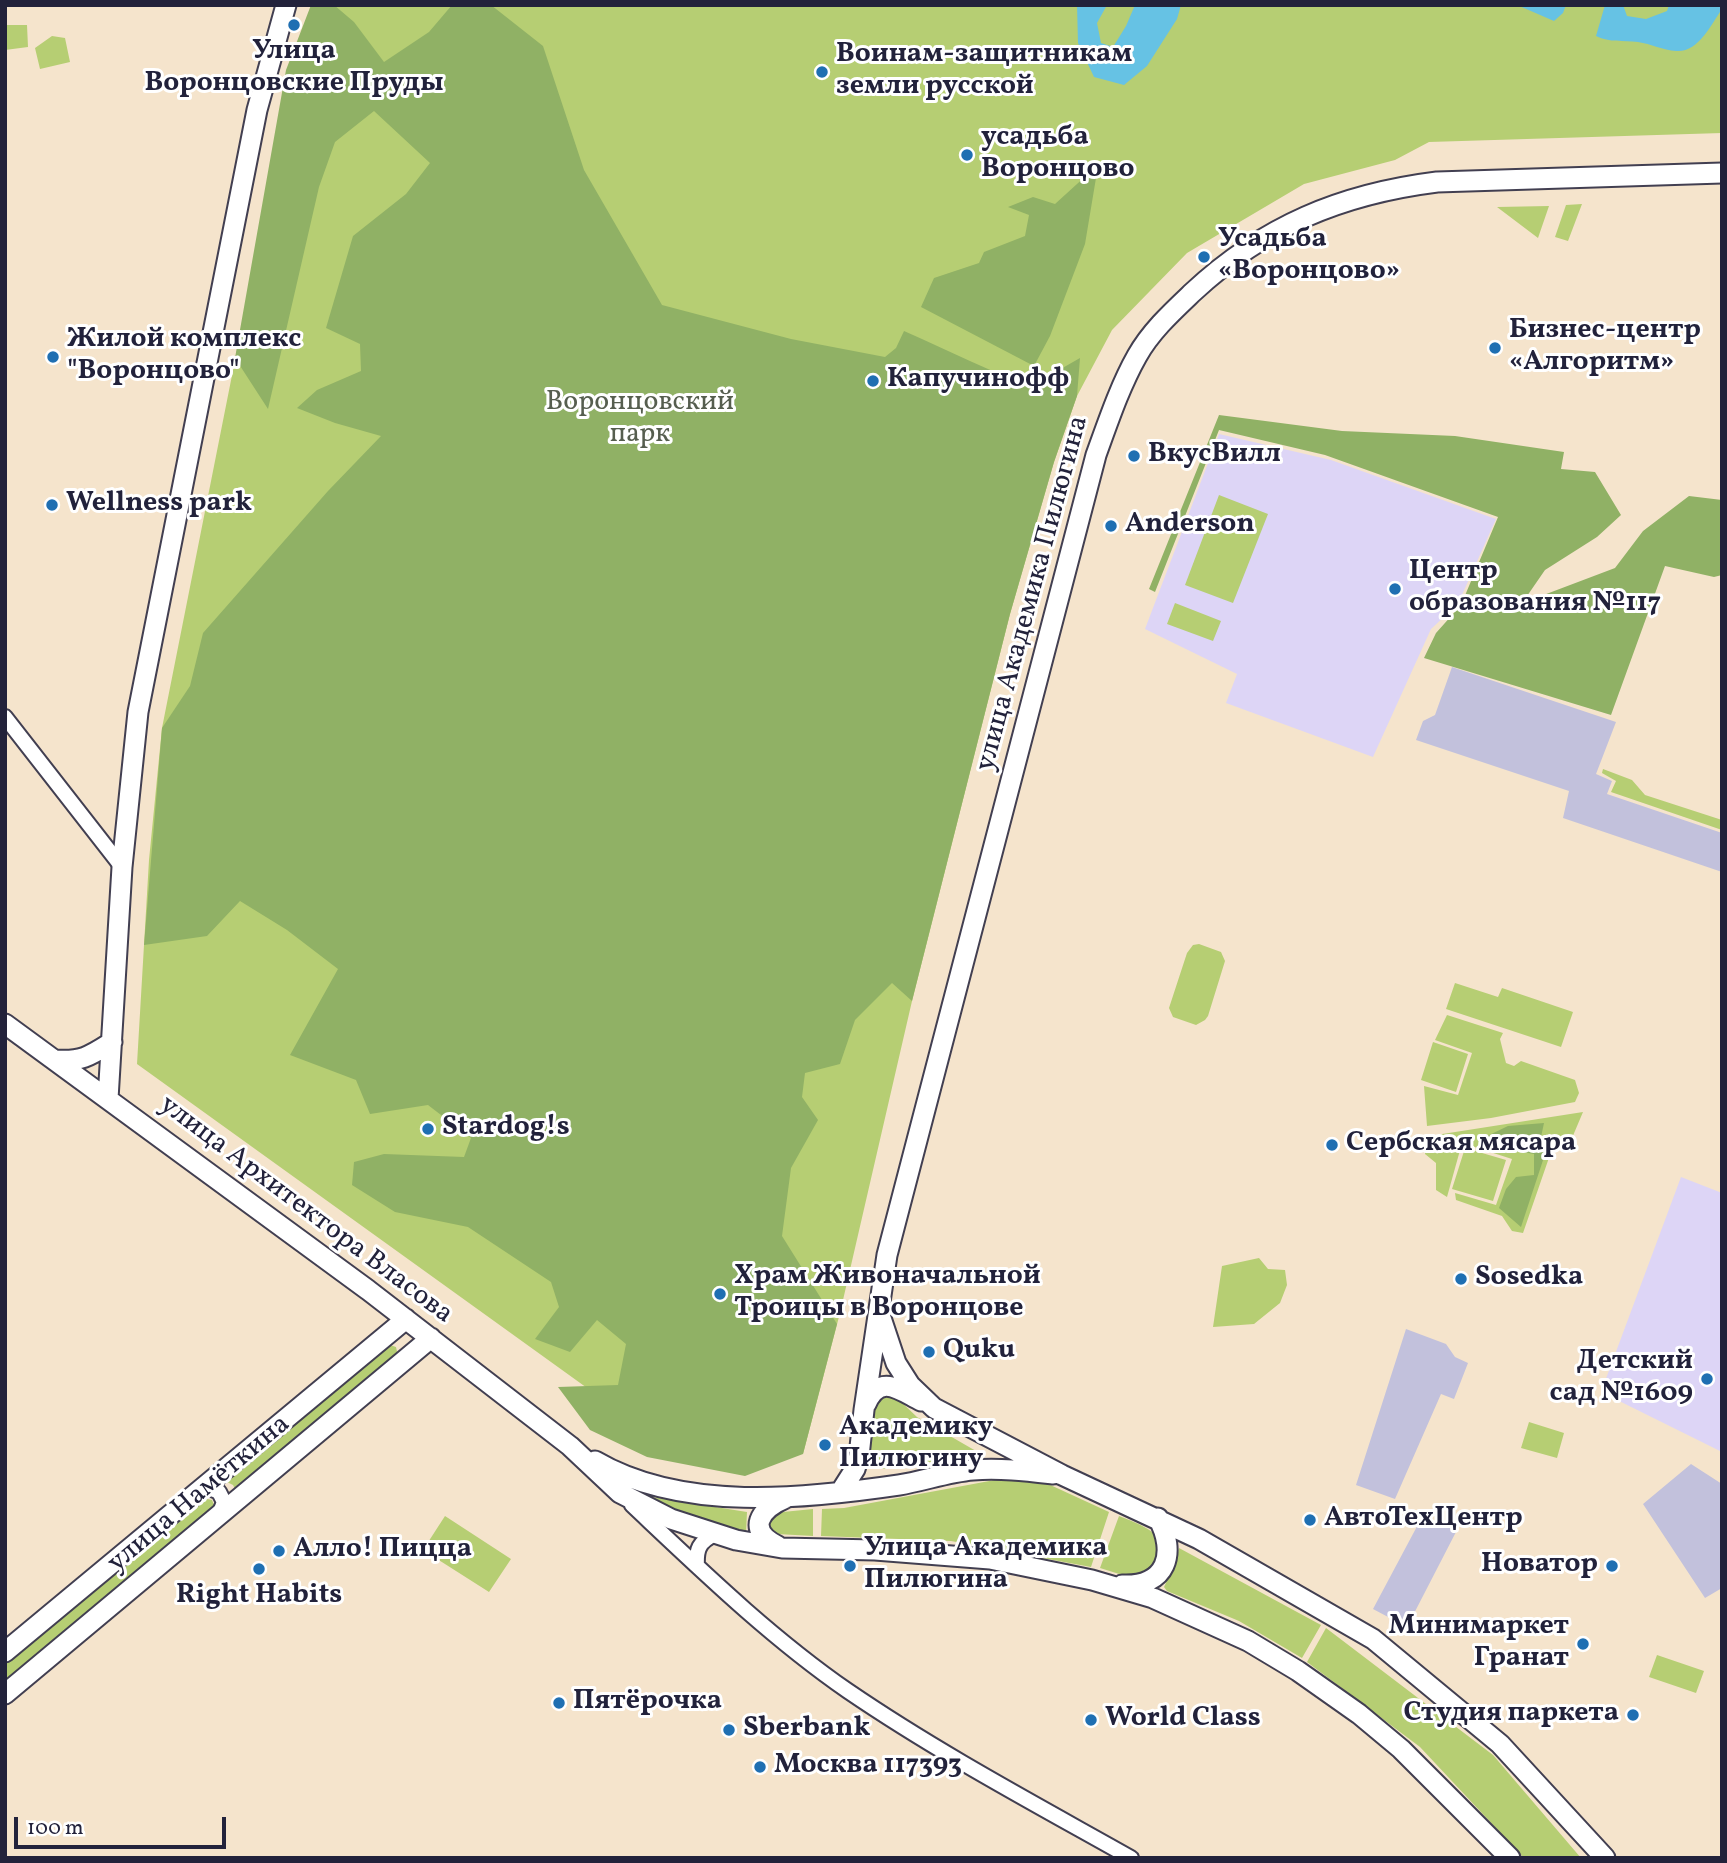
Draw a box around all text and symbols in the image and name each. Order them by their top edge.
marker: Улица Воронцовские Пруды [286,17,302,33]
place label: Улица Воронцовские Пруды [144,36,444,102]
place label: Воинам-защитникам земли русской [836,39,1132,105]
marker: Воинам-защитникам земли русской [814,64,830,80]
place label: усадьба Воронцово [981,122,1134,188]
marker: усадьба Воронцово [959,147,975,163]
place label: Усадьба «Воронцово» [1218,224,1400,290]
marker: Усадьба «Воронцово» [1196,249,1212,265]
place label: Бизнес-центр «Алгоритм» [1509,315,1701,381]
place label: Жилой комплекс "Воронцово" [67,324,301,390]
marker: Бизнес-центр «Алгоритм» [1487,340,1503,356]
marker: Жилой комплекс "Воронцово" [45,349,61,365]
place label: Капучинофф [887,364,1069,398]
marker: Капучинофф [865,373,881,389]
park label: Воронцовский парк [546,387,734,453]
street label: улица Академика Пилюгина [970,413,1098,775]
place label: ВкусВилл [1148,439,1281,473]
marker: ВкусВилл [1126,448,1142,464]
place label: Wellness park [66,488,252,522]
marker: Wellness park [44,497,60,513]
place label: Anderson [1125,509,1255,543]
marker: Anderson [1103,518,1119,534]
place label: Центр образования №117 [1409,556,1661,622]
marker: Центр образования №117 [1387,581,1403,597]
street label: улица Архитектора Власова [151,1089,459,1333]
place label: Stardog!s [442,1112,570,1146]
marker: Stardog!s [420,1121,436,1137]
place label: Сербская мясара [1346,1128,1576,1162]
marker: Сербская мясара [1324,1137,1340,1153]
place label: Храм Живоначальной Троицы в Воронцове [734,1261,1041,1327]
place label: Sosedka [1475,1262,1583,1296]
marker: Sosedka [1453,1271,1469,1287]
marker: Храм Живоначальной Троицы в Воронцове [712,1286,728,1302]
place label: Quku [943,1335,1015,1369]
marker: Quku [921,1344,937,1360]
place label: Детский сад №1609 [1550,1346,1693,1412]
marker: Детский сад №1609 [1699,1371,1715,1387]
street label: улица Намёткина [102,1409,298,1581]
place label: Академику Пилюгину [839,1412,993,1478]
marker: Академику Пилюгину [817,1437,833,1453]
place label: АвтоТехЦентр [1324,1503,1523,1537]
marker: АвтоТехЦентр [1302,1512,1318,1528]
place label: Улица Академика Пилюгина [864,1533,1108,1599]
place label: Алло! Пицца [293,1534,472,1568]
marker: Алло! Пицца [271,1543,287,1559]
place label: Новатор [1481,1549,1598,1583]
marker: Улица Академика Пилюгина [842,1558,858,1574]
marker: Новатор [1604,1558,1620,1574]
marker: Right Habits [251,1561,267,1577]
place label: Right Habits [176,1580,342,1614]
place label: Минимаркет Гранат [1389,1611,1569,1677]
marker: Минимаркет Гранат [1575,1636,1591,1652]
place label: Пятёрочка [573,1686,722,1720]
marker: Пятёрочка [551,1695,567,1711]
place label: Студия паркета [1404,1698,1619,1732]
place label: World Class [1105,1703,1261,1737]
marker: Студия паркета [1625,1707,1641,1723]
marker: World Class [1083,1712,1099,1728]
place label: Sberbank [743,1713,871,1747]
marker: Sberbank [721,1722,737,1738]
place label: Москва 117393 [774,1750,962,1784]
marker: Москва 117393 [752,1759,768,1775]
scale bar [18,1804,229,1848]
text: 100 m [27,1814,84,1843]

